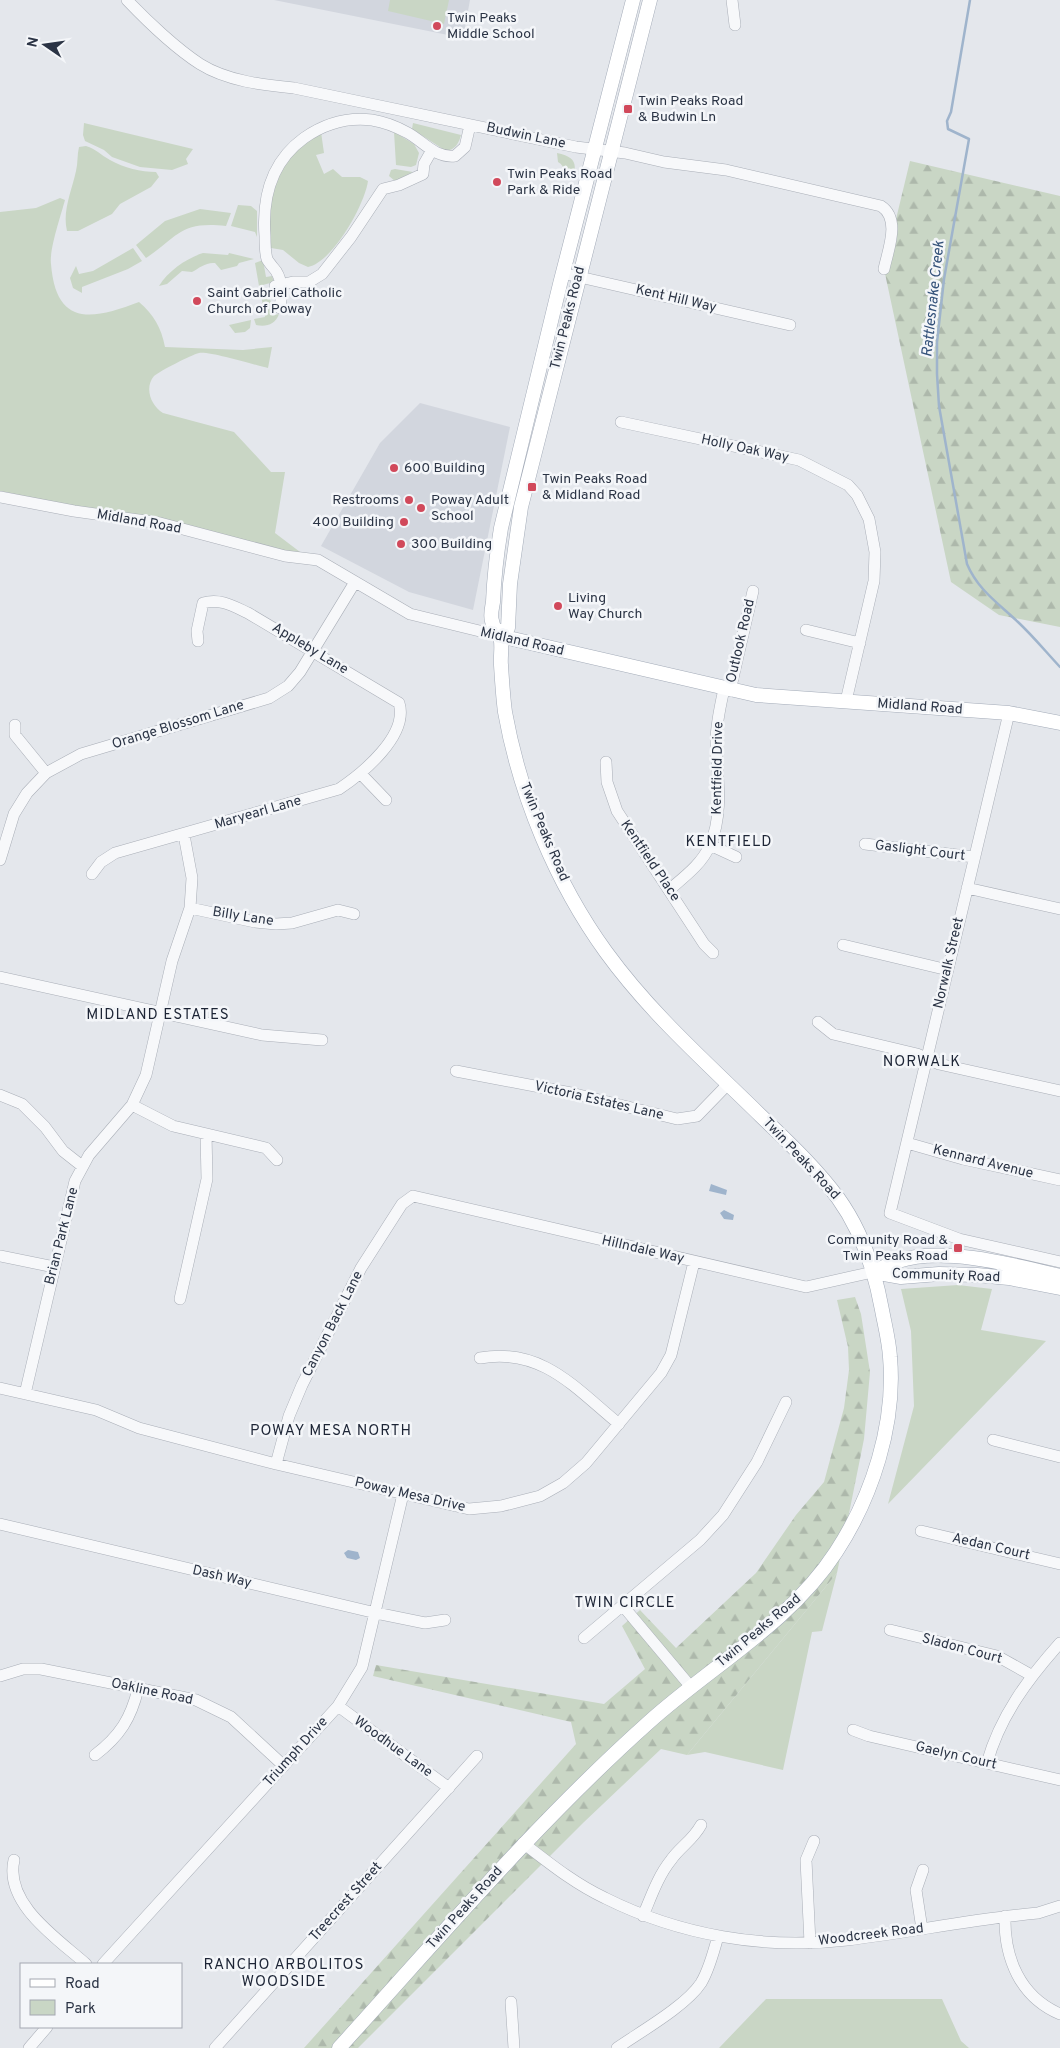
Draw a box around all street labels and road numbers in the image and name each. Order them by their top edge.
street label: Budwin Lane [485,119,567,153]
street label: Twin Peaks Road [547,265,589,371]
street label: Kent Hill Way [634,281,718,317]
street label: Holly Oak Way [699,431,791,467]
street label: Midland Road [95,506,183,538]
street label: Outlook Road [723,597,759,685]
street label: Appleby Lane [269,620,351,678]
street label: Midland Road [478,624,566,660]
street label: Midland Road [877,696,963,718]
street label: Orange Blossom Lane [110,697,246,753]
street label: Kentfield Drive [709,721,727,815]
street label: Twin Peaks Road [516,780,572,884]
street label: Maryearl Lane [213,792,303,834]
street label: Kentfield Place [616,817,684,905]
street label: Gaslight Court [874,837,966,865]
street label: Billy Lane [211,904,275,930]
street label: Norwalk Street [930,916,968,1010]
street label: Victoria Estates Lane [533,1078,665,1124]
street label: Twin Peaks Road [759,1115,843,1203]
street label: Kennard Avenue [931,1141,1035,1183]
street label: Brian Park Lane [42,1185,82,1287]
street label: Hillndale Way [600,1232,686,1268]
street label: Community Road [892,1266,1000,1286]
street label: Canyon Back Lane [299,1268,367,1380]
street label: Poway Mesa Drive [353,1474,467,1516]
street label: Aedan Court [950,1530,1032,1564]
street label: Dash Way [191,1562,253,1592]
street label: Twin Peaks Road [713,1591,805,1671]
street label: Sladon Court [920,1630,1004,1668]
street label: Oakline Road [109,1675,195,1709]
street label: Woodhue Lane [350,1713,436,1781]
street label: Triumph Drive [260,1714,332,1790]
street label: Gaelyn Court [914,1738,998,1774]
street label: Treecrest Street [306,1859,386,1945]
street label: Twin Peaks Road [423,1863,507,1953]
street label: Woodcreek Road [817,1920,925,1950]

